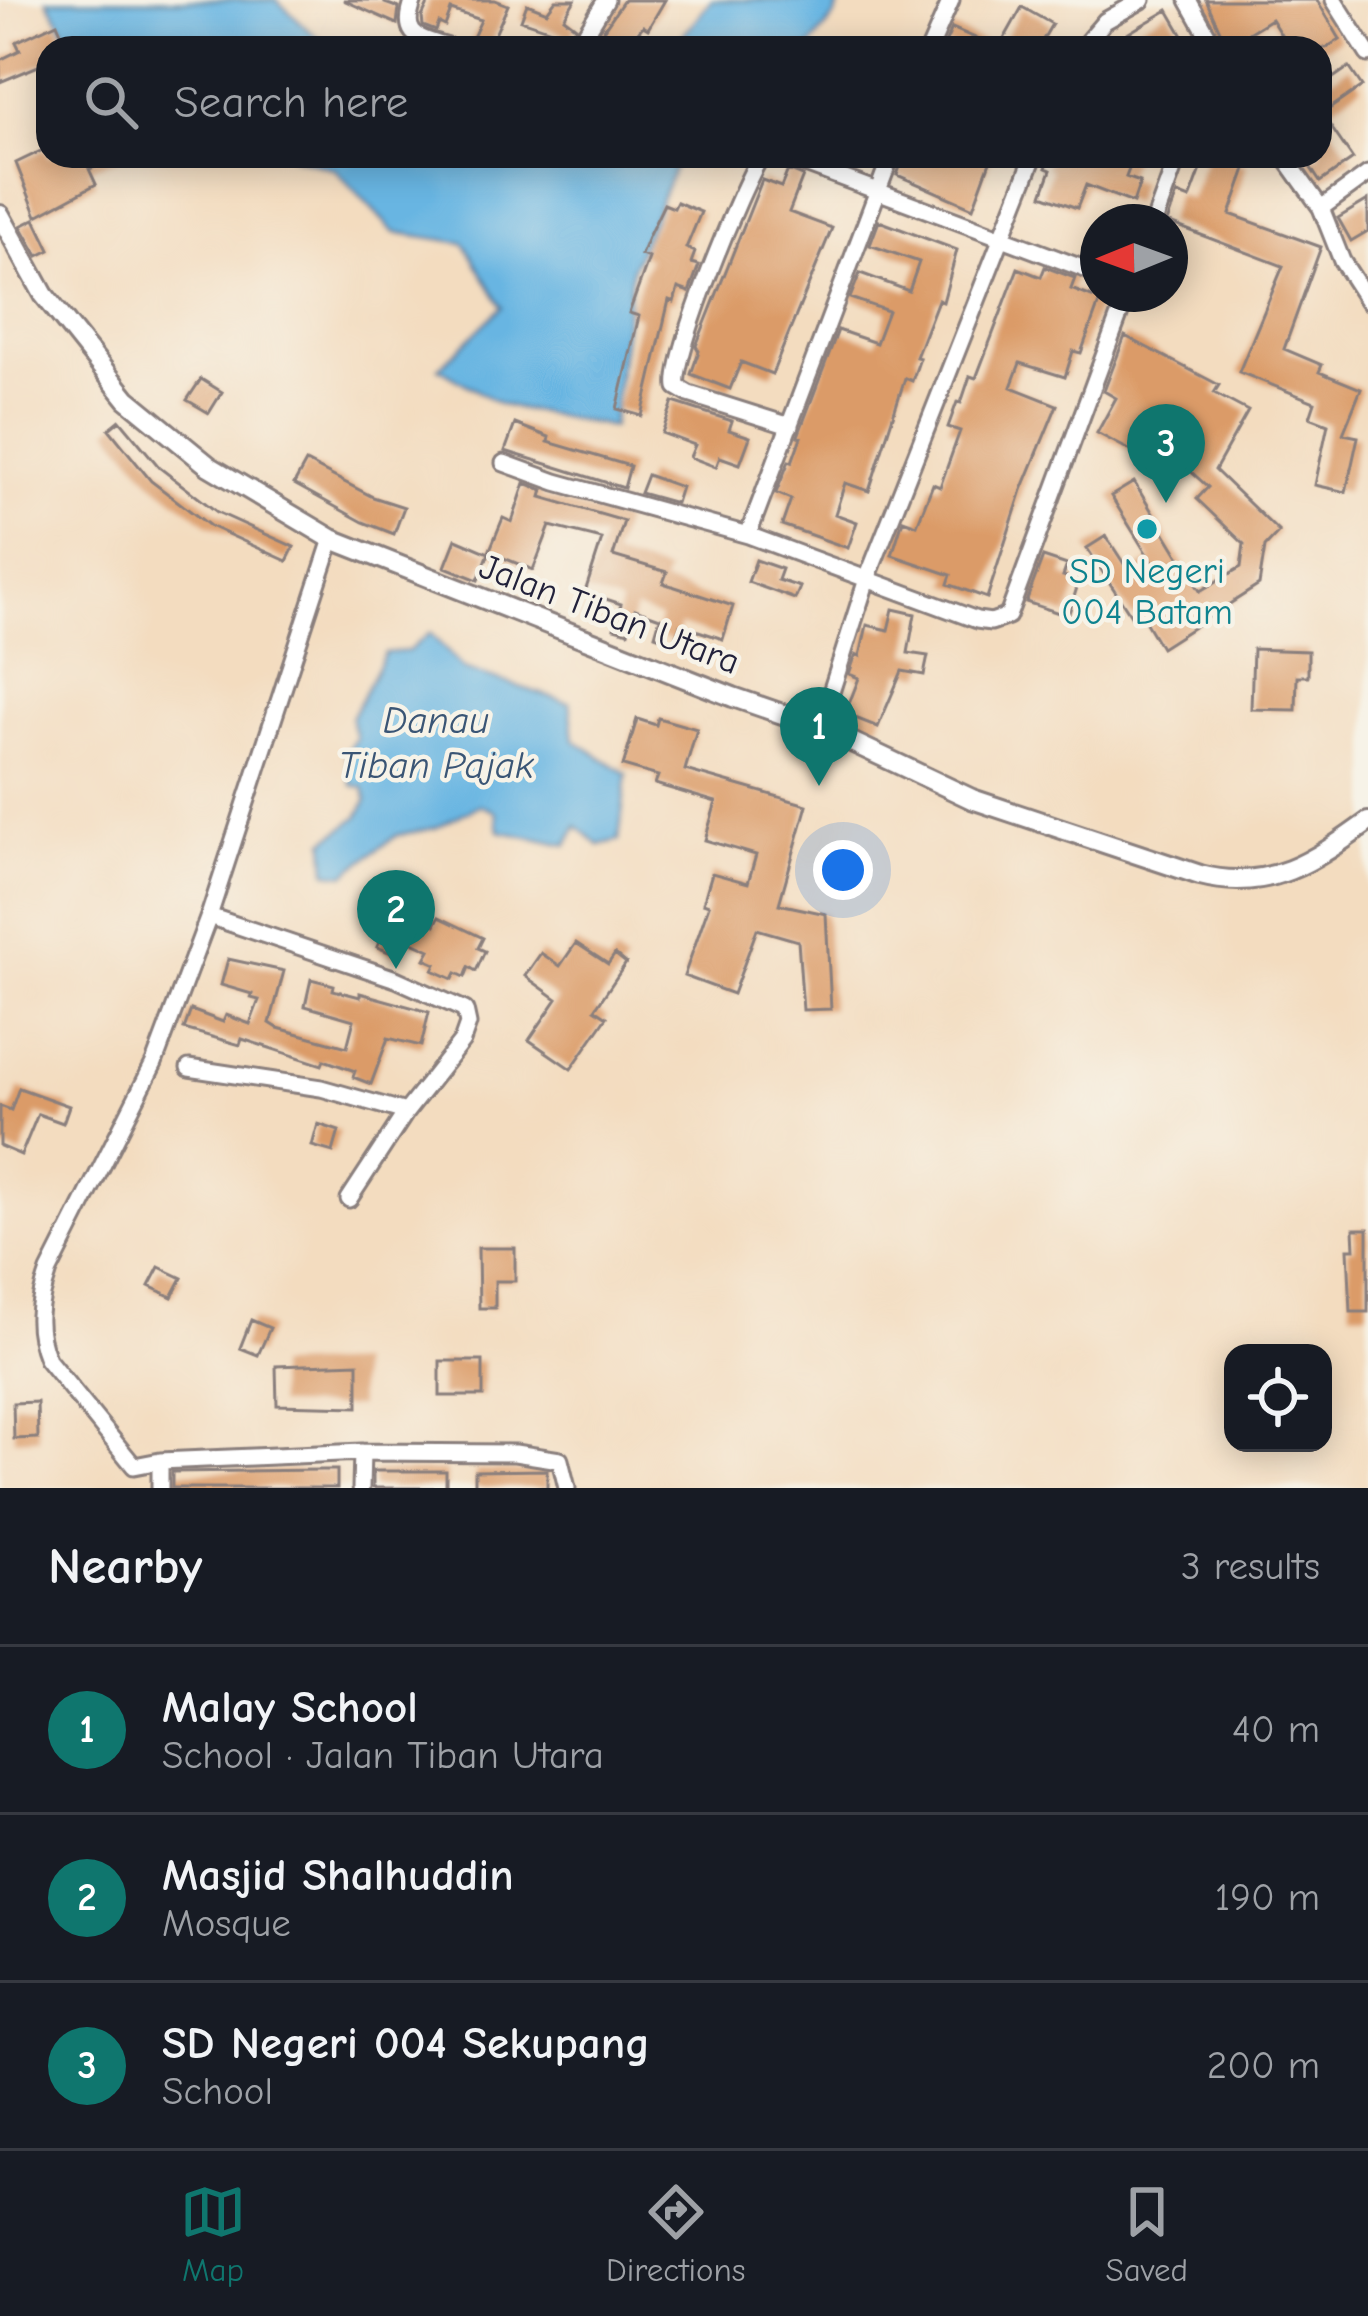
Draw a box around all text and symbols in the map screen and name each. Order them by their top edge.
search box [36,36,1332,168]
icon: search [78,69,144,135]
text: Search here [174,76,408,128]
north arrow [1080,204,1188,312]
pin: 3 [1127,404,1205,503]
marker: SD Negeri 004 Batam [1134,516,1160,542]
street label: Jalan Tiban Utara [474,546,745,683]
place label: SD Negeri 004 Batam [1061,551,1233,633]
pin: 1 [780,687,858,786]
water label: Danau Tiban Pajak [338,698,535,788]
your location [813,840,873,900]
pin: 2 [357,870,435,969]
map controls [1224,1344,1332,1452]
button: locate [1224,1344,1332,1452]
text: Nearby [48,1537,202,1596]
text: 3 results [1181,1544,1320,1589]
text: Malay School [162,1681,418,1733]
text: 1 [79,1707,95,1752]
text: 40 m [1232,1707,1320,1752]
text: School · Jalan Tiban Utara [162,1733,604,1778]
text: Masjid Shalhuddin [162,1849,514,1901]
text: 2 [77,1875,97,1920]
text: 190 m [1215,1875,1320,1920]
text: Mosque [162,1901,291,1946]
text: SD Negeri 004 Sekupang [162,2017,650,2069]
text: 3 [77,2043,97,2088]
text: 200 m [1207,2043,1320,2088]
text: School [162,2069,273,2114]
tab: Map [180,2179,246,2289]
tab: Directions [606,2179,746,2289]
tab: Saved [1106,2179,1188,2289]

